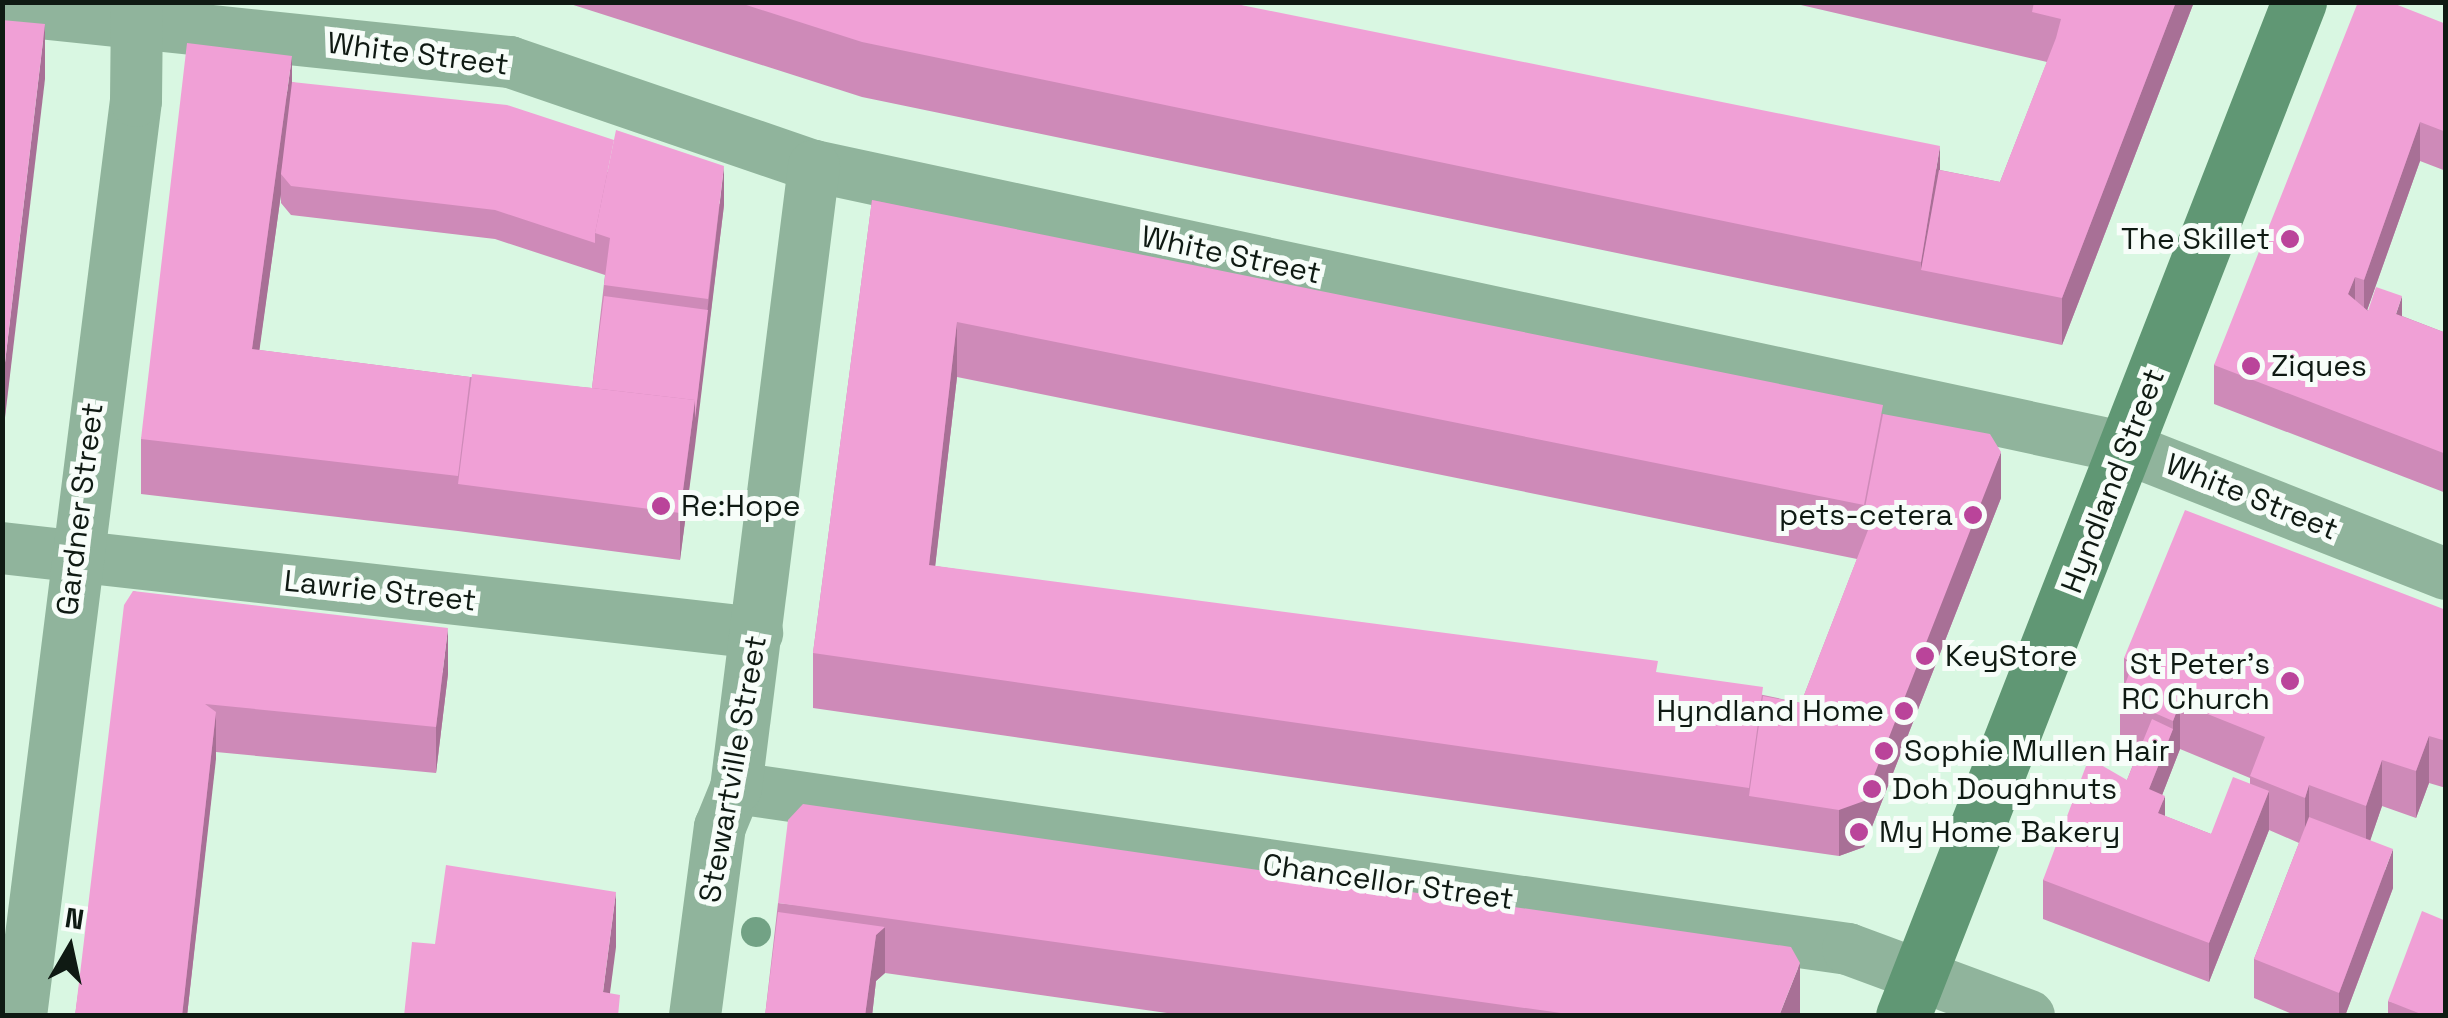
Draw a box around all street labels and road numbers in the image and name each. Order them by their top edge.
street label: White Street [325,25,511,83]
street label: White Street [1138,218,1324,292]
street label: Hyndland Street [2054,364,2172,598]
street label: Gardner Street [49,401,111,617]
street label: White Street [2161,446,2343,548]
street label: Lawrie Street [282,563,478,619]
street label: Stewartville Street [692,633,774,905]
street label: Chancellor Street [1260,847,1516,917]

